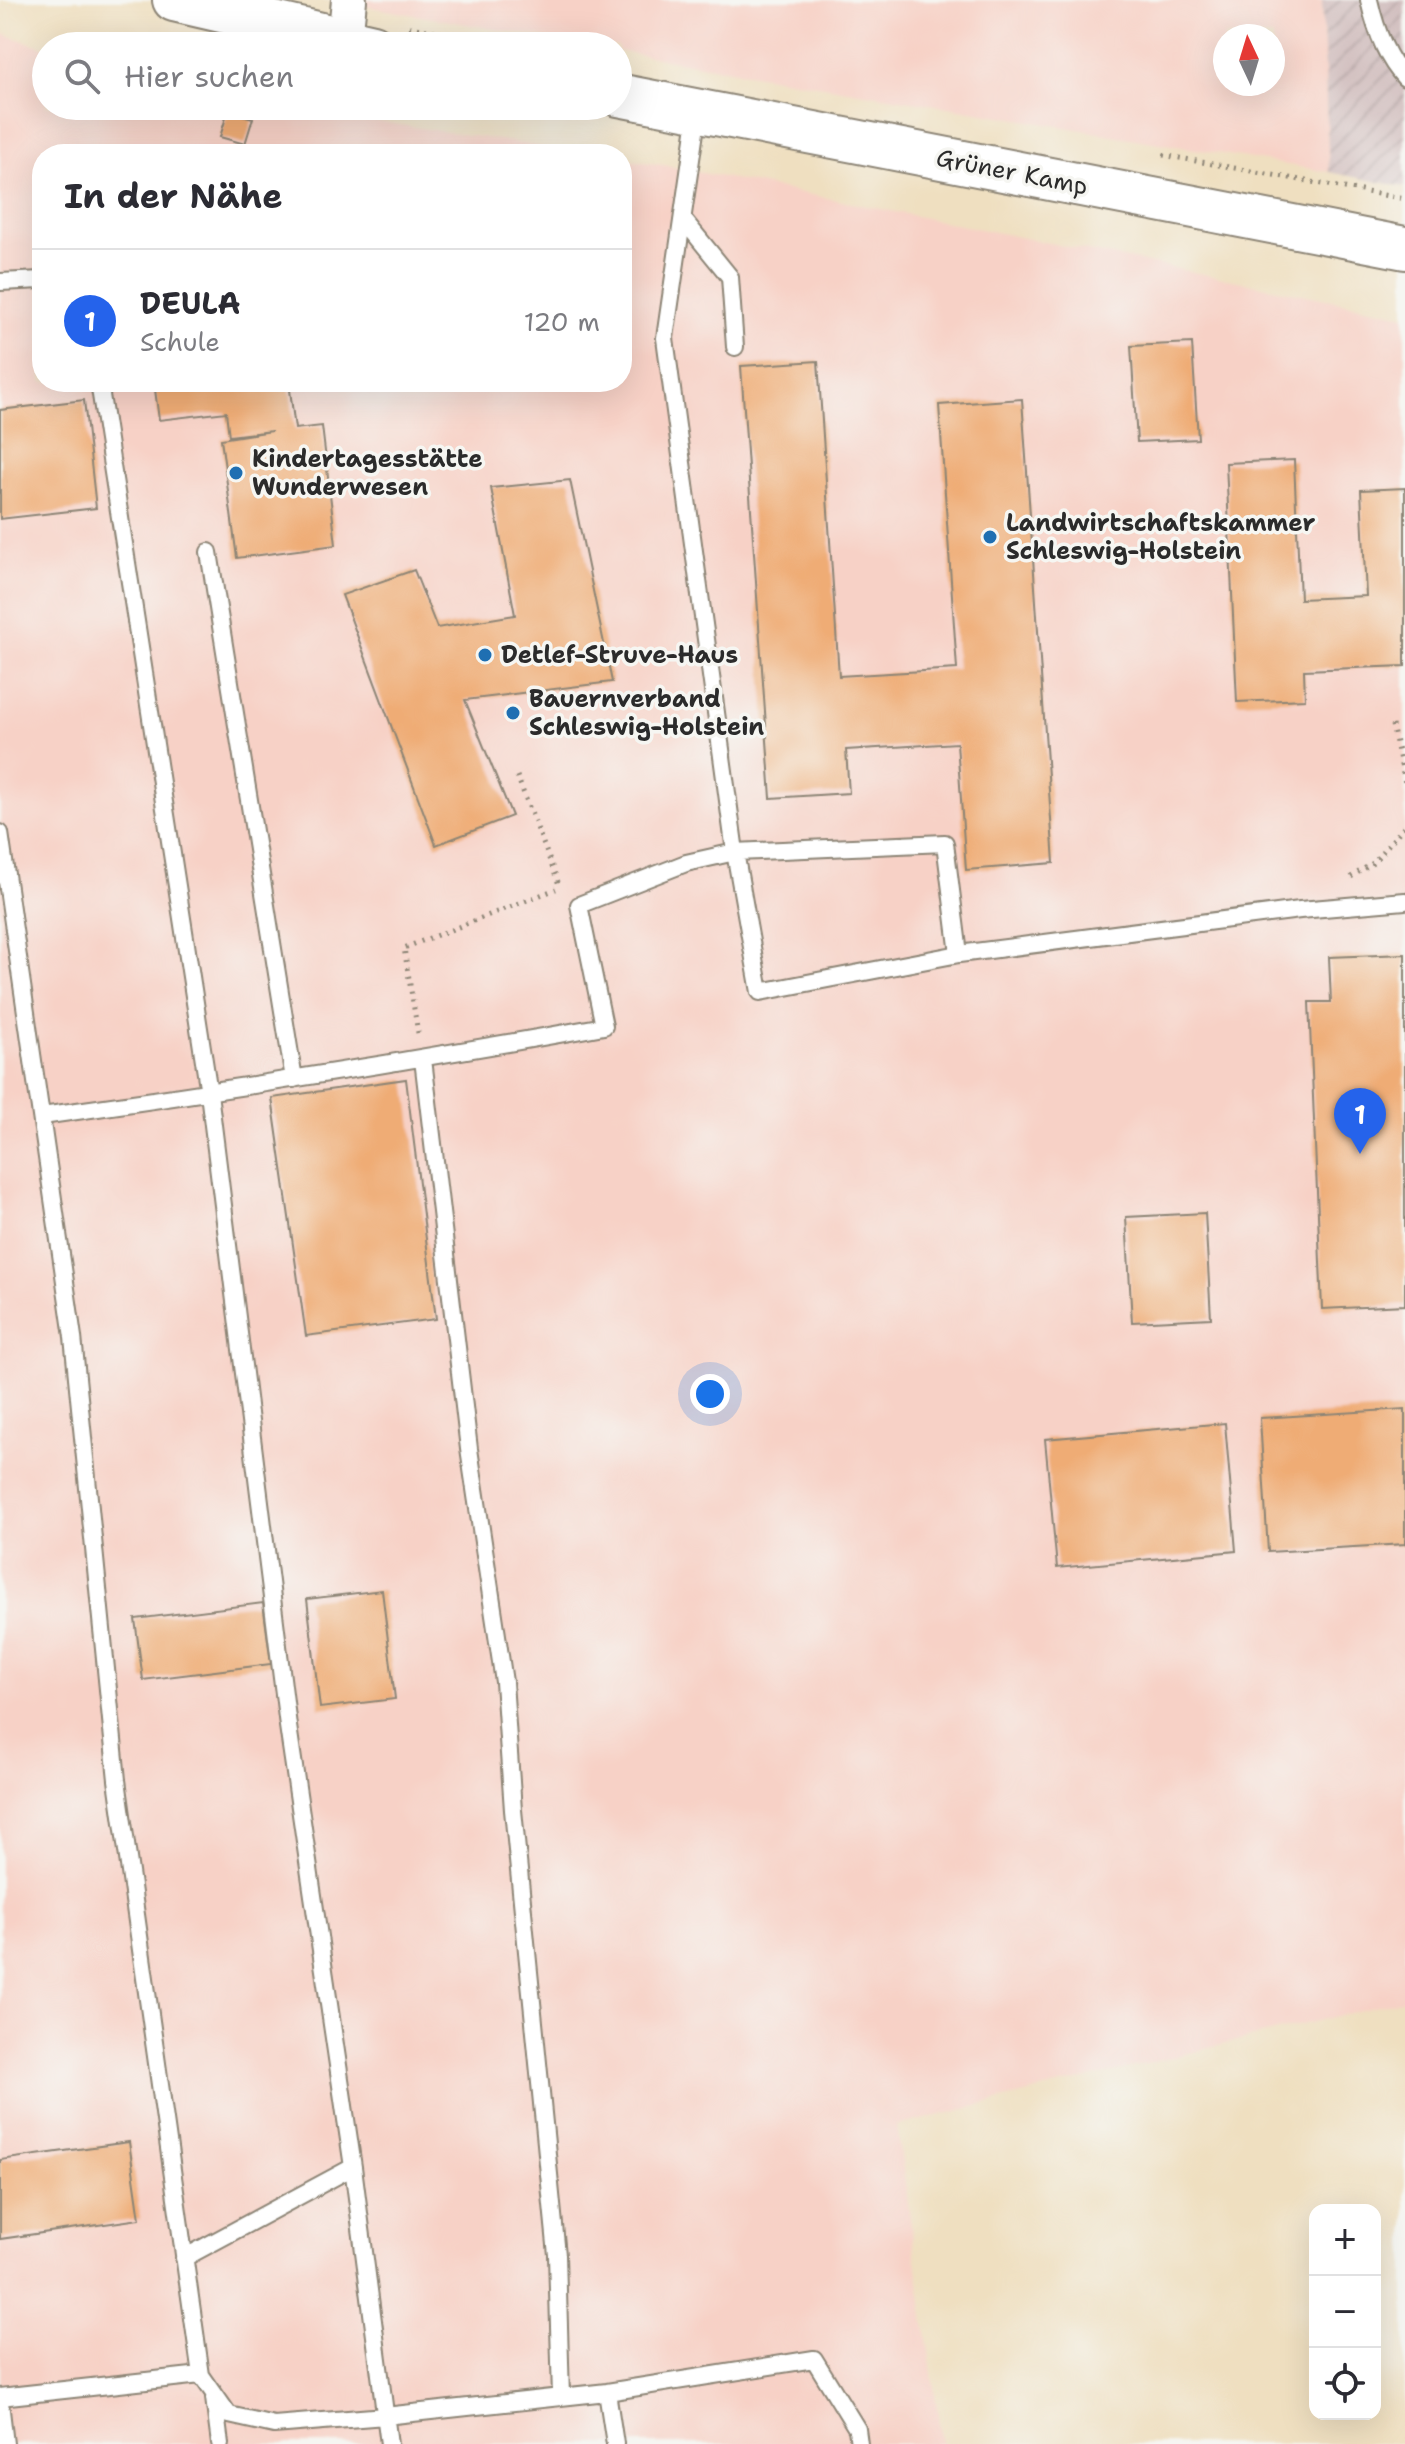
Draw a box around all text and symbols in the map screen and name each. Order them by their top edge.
north arrow [1213,24,1285,96]
search box [32,32,632,120]
icon: search [60,54,104,98]
text: Hier suchen [124,56,294,97]
street label: Grüner Kamp [933,142,1091,202]
text: In der Nähe [64,173,283,219]
text: DEULA [140,283,240,324]
text: 1 [84,304,96,339]
text: 120 m [524,304,600,339]
text: Schule [140,324,220,359]
place label: Kindertagesstätte Wunderwesen [252,443,483,503]
marker: Kindertagesstätte Wunderwesen [227,464,245,482]
place label: Landwirtschaftskammer Schleswig-Holstein [1006,507,1315,567]
marker: Landwirtschaftskammer Schleswig-Holstein [981,528,999,546]
place label: Detlef-Struve-Haus [501,639,738,671]
marker: Detlef-Struve-Haus [476,646,494,664]
place label: Bauernverband Schleswig-Holstein [529,683,764,743]
marker: Bauernverband Schleswig-Holstein [504,704,522,722]
pin: 1 [1334,1088,1386,1154]
your location [690,1374,730,1414]
map controls [1309,2204,1381,2420]
button: + [1309,2204,1381,2276]
button: − [1309,2276,1381,2348]
button: locate [1309,2348,1381,2420]

